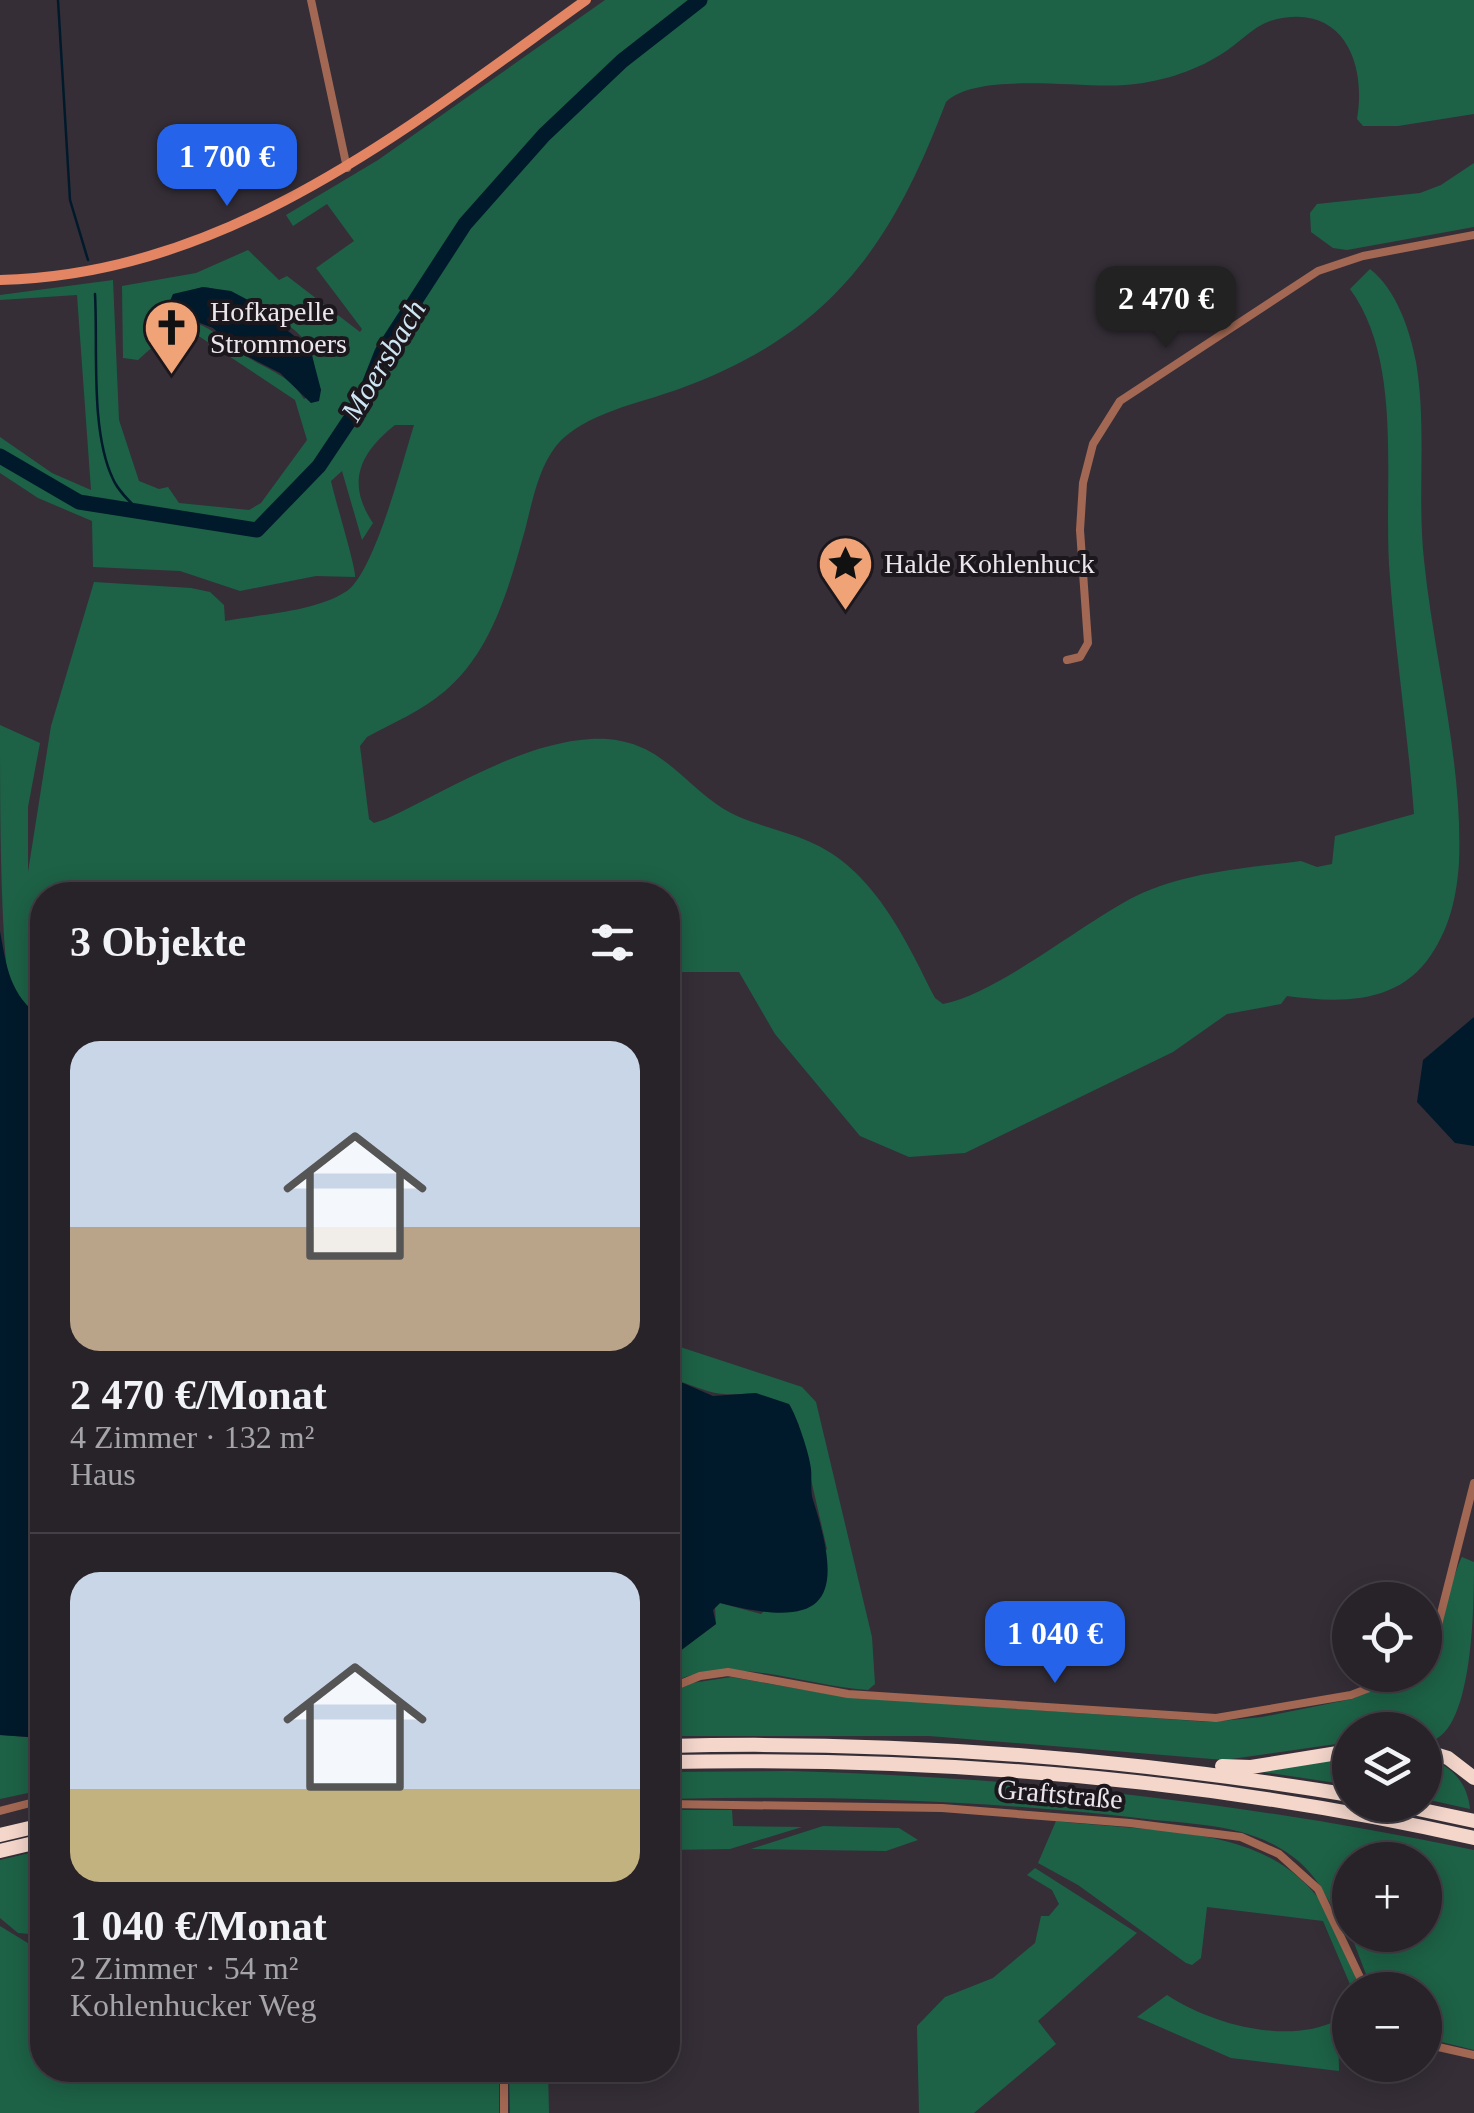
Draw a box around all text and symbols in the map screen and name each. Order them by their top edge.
pin: 1 700 € [135,124,319,209]
text: 1 700 € [179,138,275,174]
pin: 2 470 € [1074,266,1258,351]
text: 2 470 € [1118,280,1214,316]
water label: Moersbach [334,294,432,427]
place label: Hofkapelle Strommoers [210,296,347,359]
church icon: Hofkapelle Strommoers [141,297,201,376]
place icon: Halde Kohlenhuck [815,533,875,612]
place label: Halde Kohlenhuck [884,548,1095,579]
icon: filters [585,915,640,970]
text: 3 Objekte [70,919,246,965]
icon: home [265,1106,445,1286]
text: 2 470 €/Monat [70,1372,327,1418]
text: 4 Zimmer · 132 m² [70,1419,314,1455]
text: Haus [70,1456,136,1492]
map controls [1332,1582,1442,2082]
button: locate [1332,1582,1442,1692]
pin: 1 040 € [963,1601,1147,1686]
text: 1 040 € [1007,1615,1103,1651]
icon: home [265,1637,445,1817]
button: layers [1332,1712,1442,1822]
street label: Graftstraße [996,1773,1124,1815]
button: + [1332,1842,1442,1952]
text: 1 040 €/Monat [70,1903,327,1949]
text: 2 Zimmer · 54 m² [70,1950,298,1986]
button: − [1332,1972,1442,2082]
text: Kohlenhucker Weg [70,1987,317,2023]

